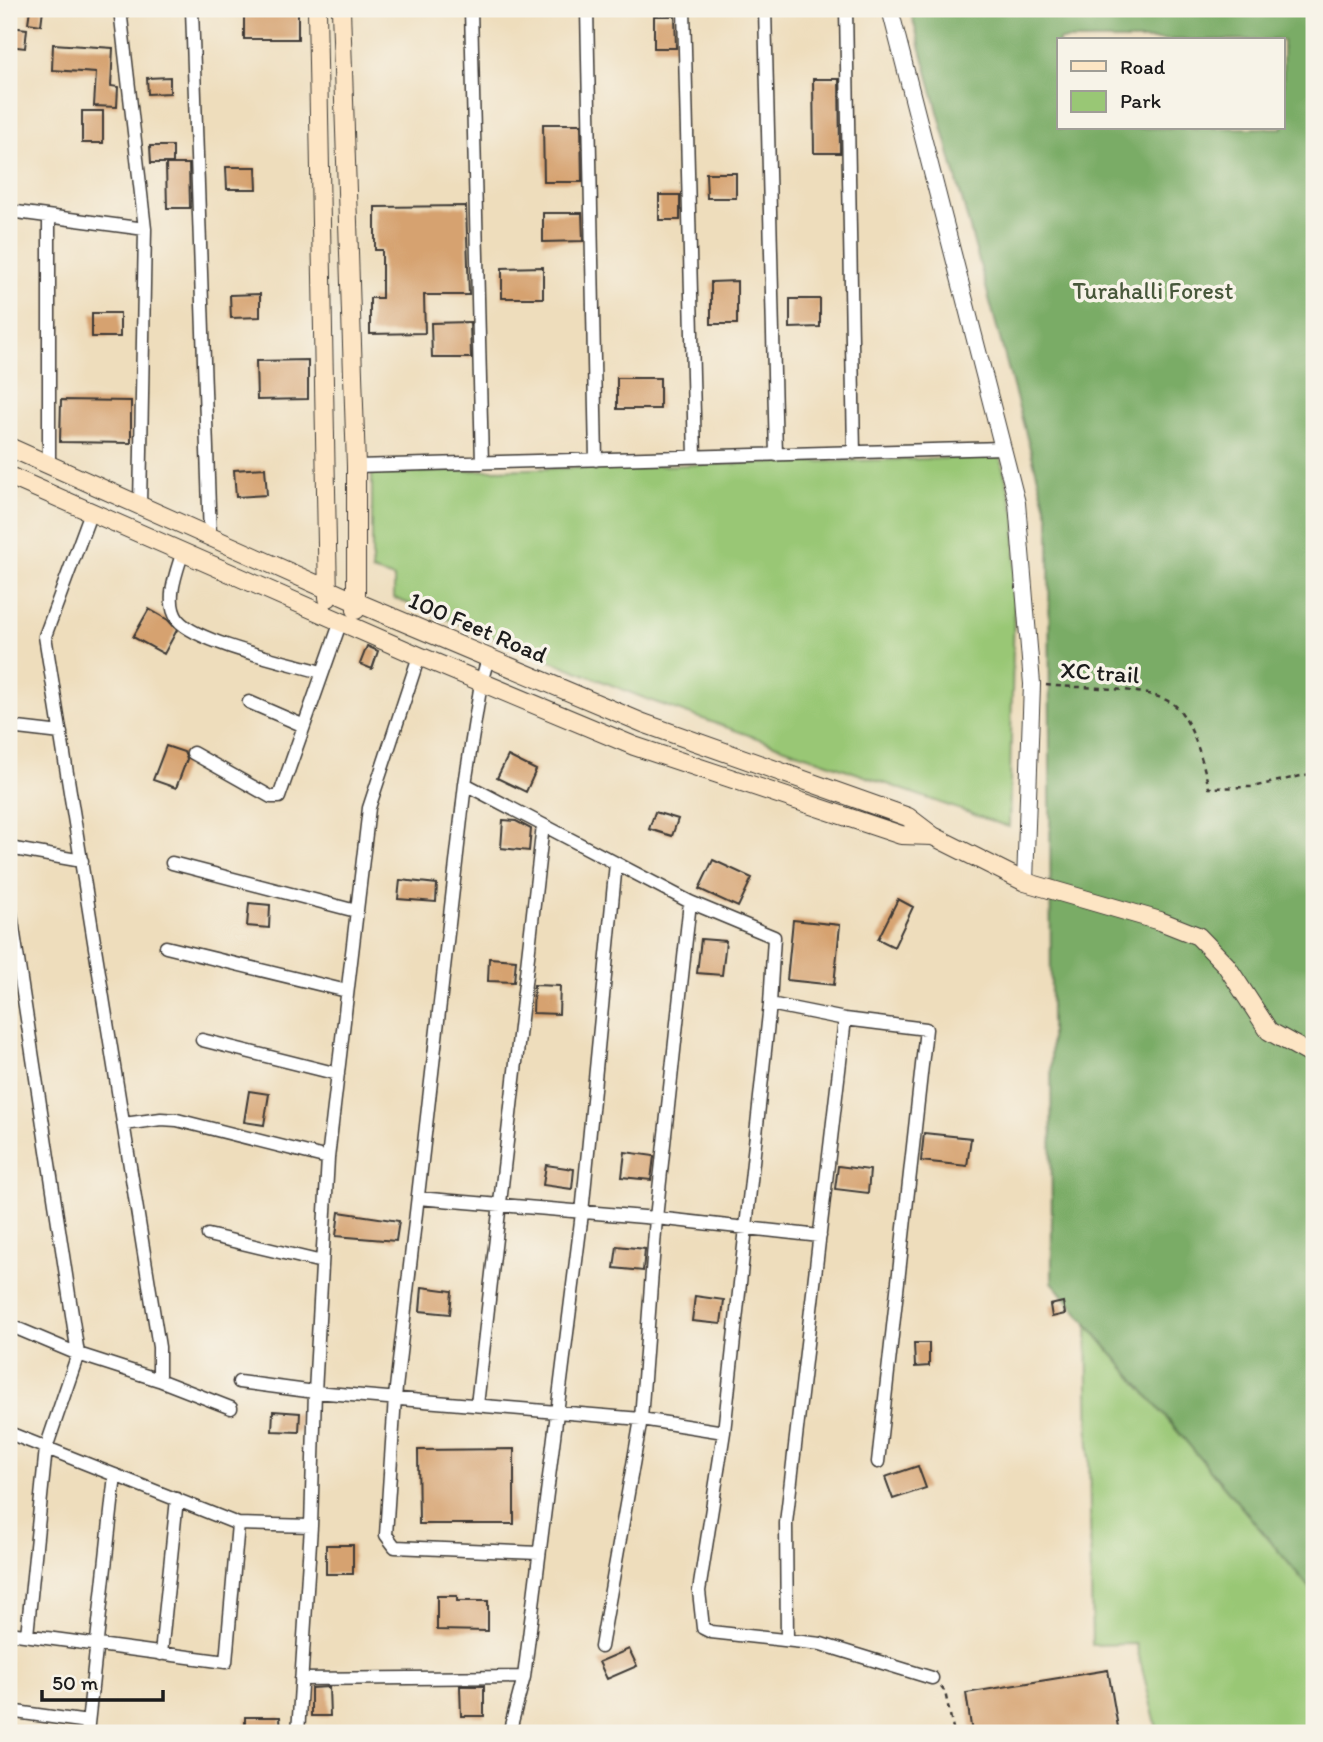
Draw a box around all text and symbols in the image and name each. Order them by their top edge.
legend [1057,38,1284,130]
text: Road [1120,54,1166,79]
text: Park [1120,88,1162,113]
park label: Turahalli Forest [1072,276,1234,305]
street label: 100 Feet Road [405,585,552,669]
street label: XC trail [1059,655,1141,689]
scale bar [42,1658,163,1702]
text: 50 m [52,1670,99,1695]

